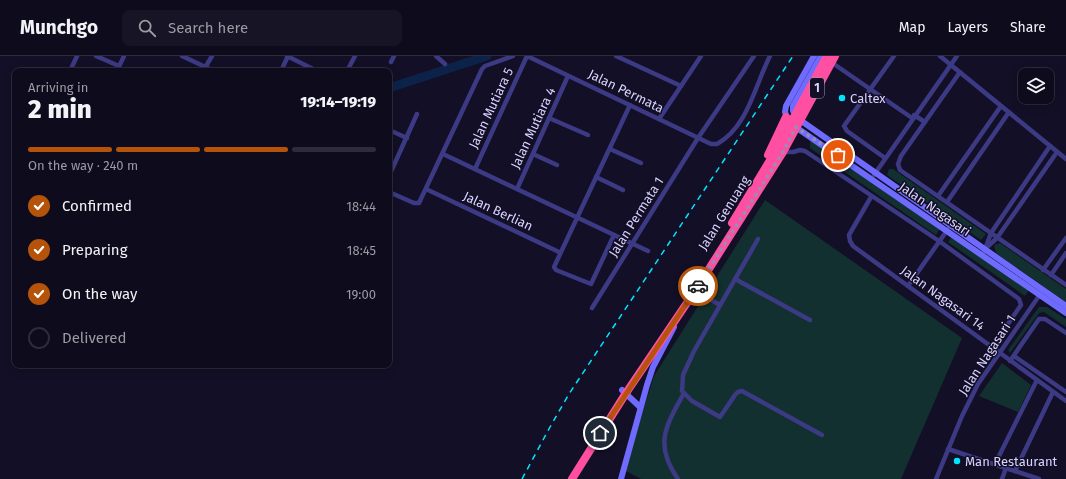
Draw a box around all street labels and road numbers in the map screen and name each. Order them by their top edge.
street label: Jalan Mutiara 5 [466,65,516,151]
street label: Jalan Permata [586,66,666,116]
road number: 1 [810,78,824,98]
street label: Jalan Mutiara 4 [508,85,558,171]
street label: Jalan Genuang [695,173,753,253]
street label: Jalan Permata 1 [606,174,666,260]
street label: Jalan Nagasari [896,179,974,239]
street label: Jalan Berlian [461,188,535,234]
street label: Jalan Nagasari 14 [898,263,988,333]
street label: Jalan Nagasari 1 [955,312,1019,398]

